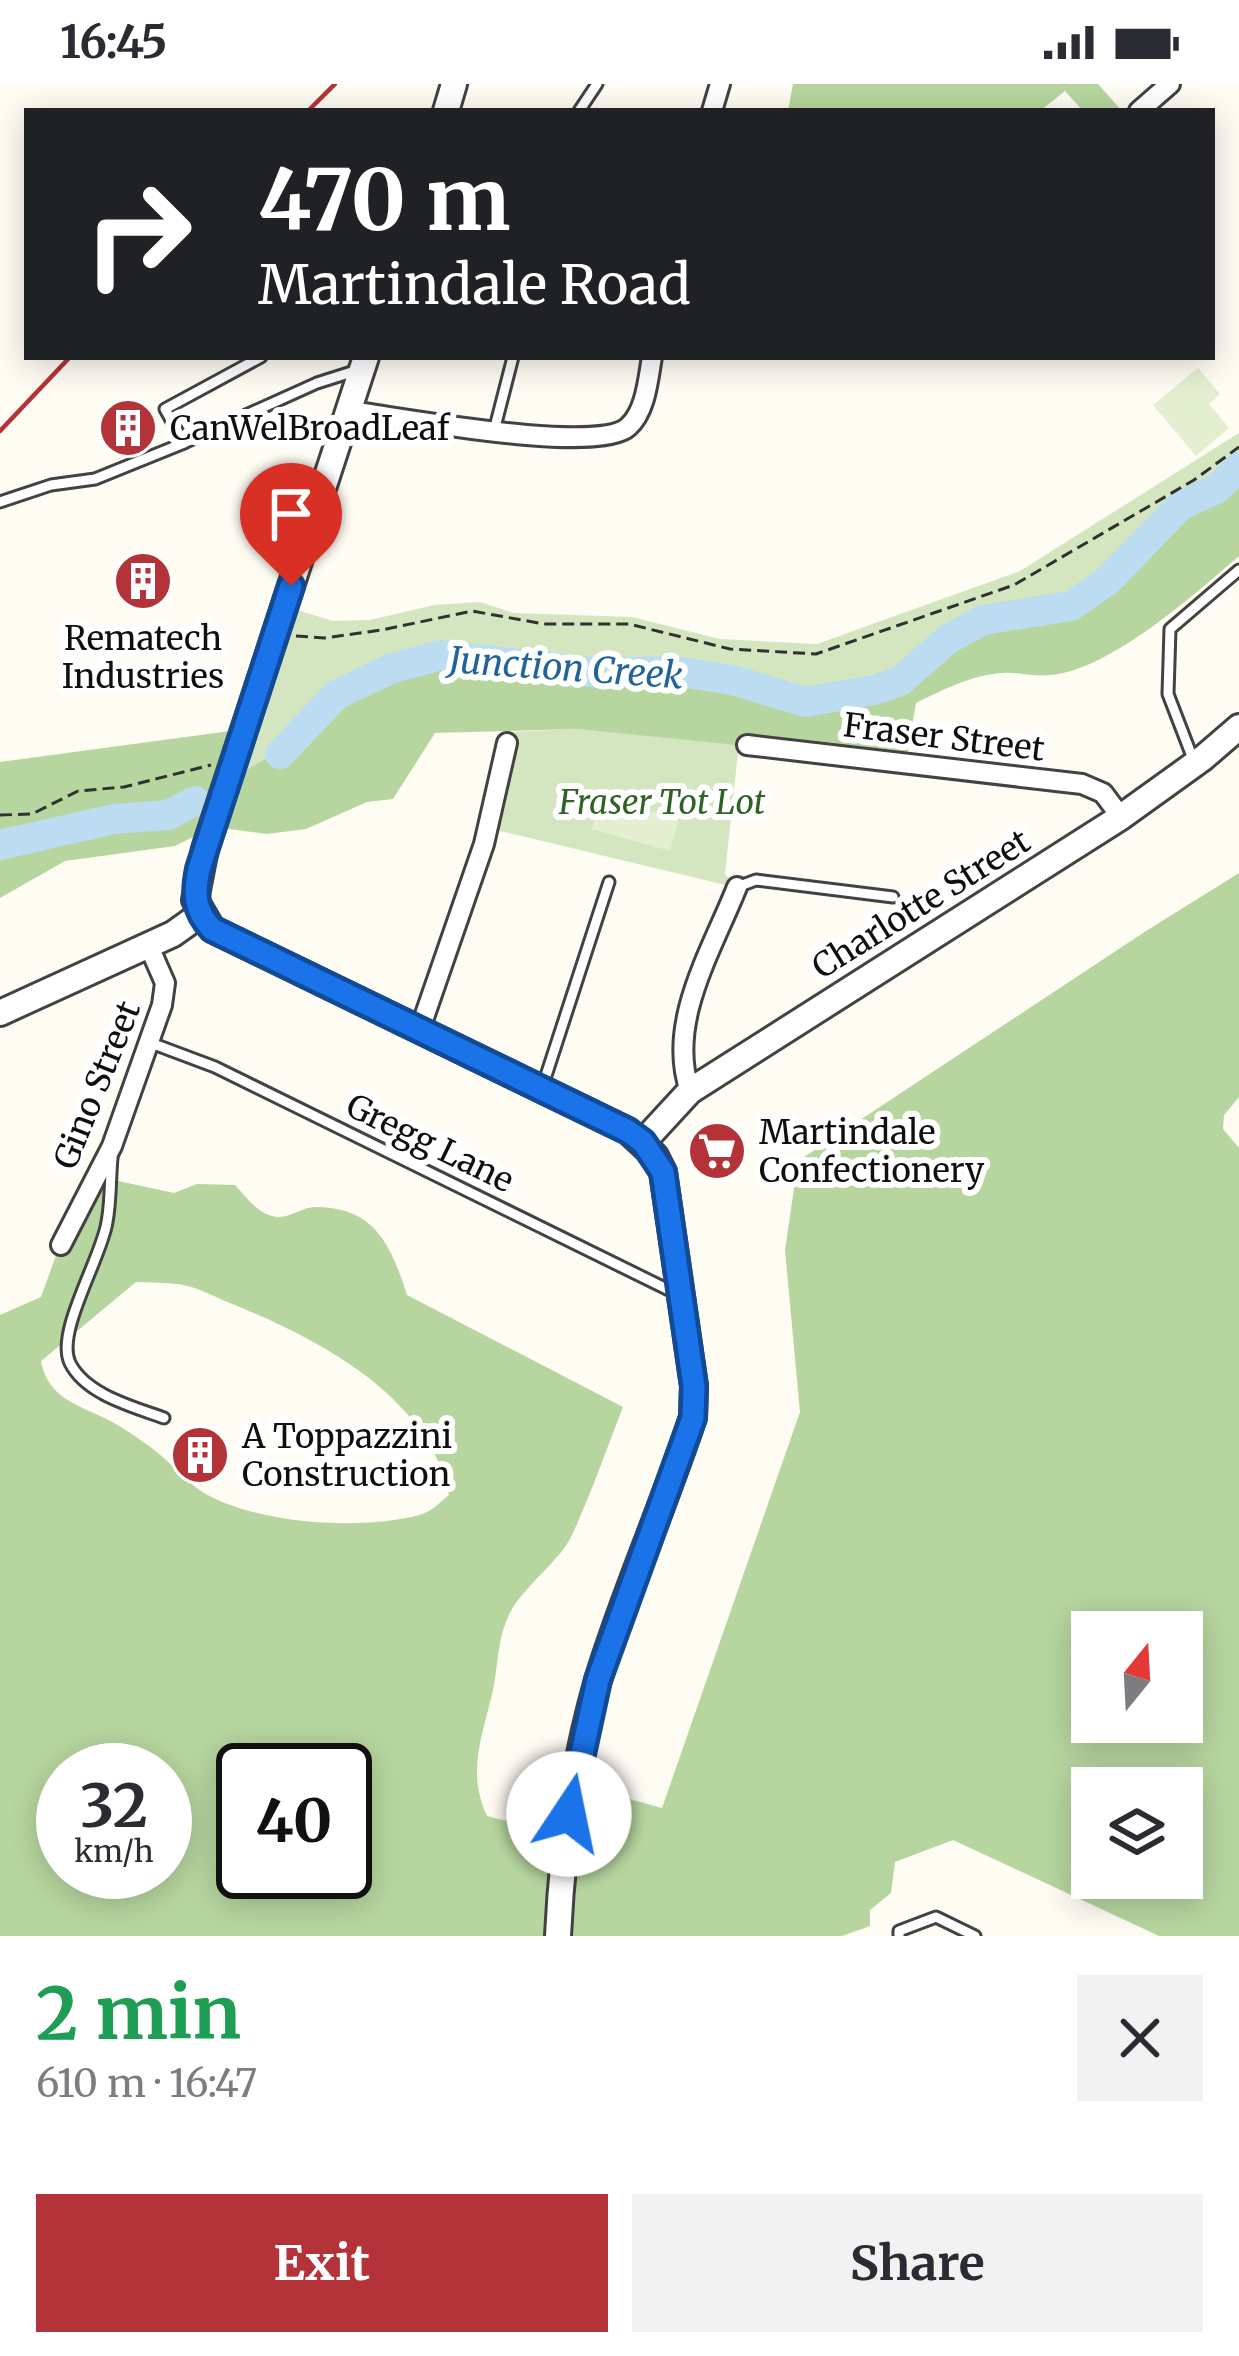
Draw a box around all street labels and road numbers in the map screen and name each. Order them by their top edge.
street label: Fraser Street [841,704,1047,770]
street label: Charlotte Street [804,821,1038,987]
street label: Gino Street [45,995,149,1175]
street label: Gregg Lane [340,1085,520,1201]

